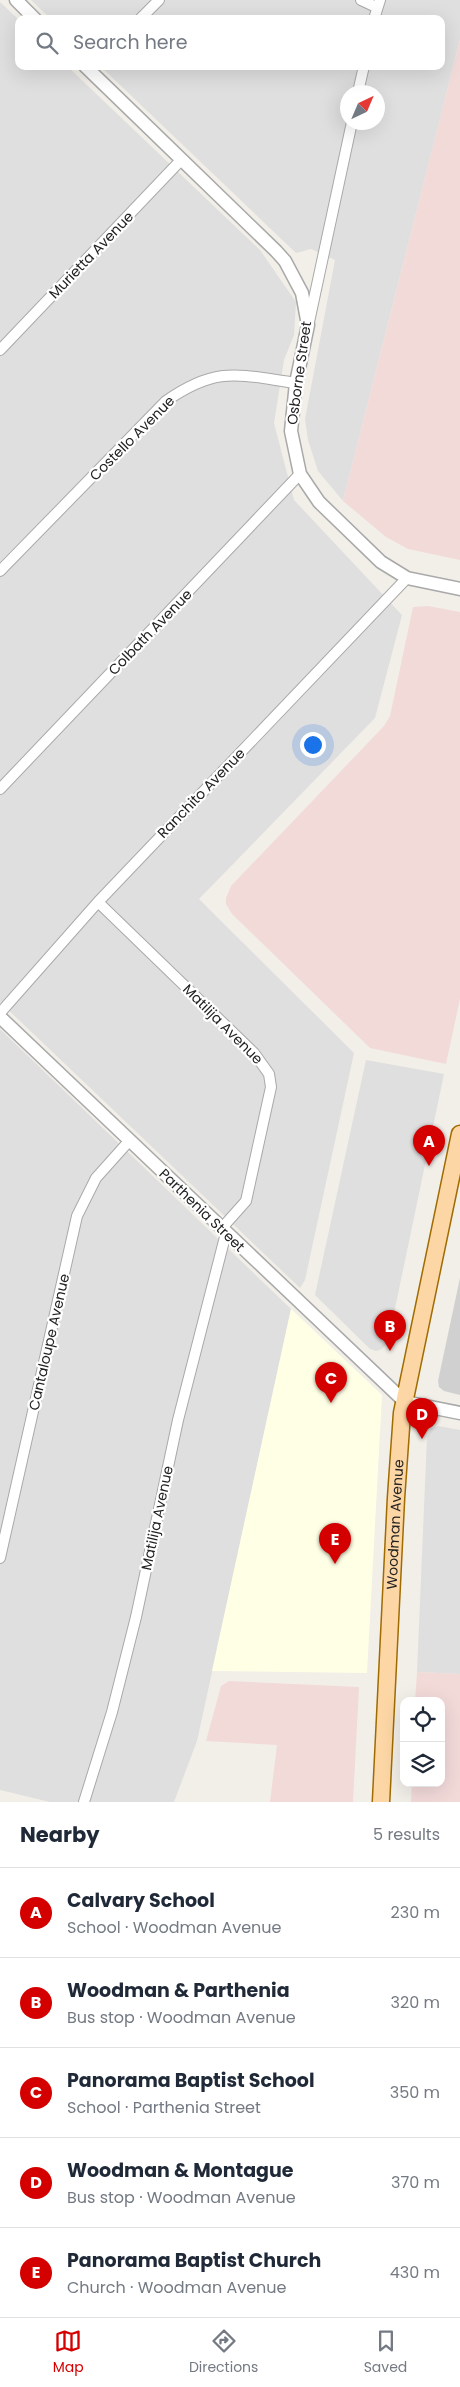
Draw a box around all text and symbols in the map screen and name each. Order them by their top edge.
search box [15,15,445,70]
icon: search [33,29,61,57]
text: Search here [73,29,187,56]
north arrow [340,85,385,130]
street label: Murietta Avenue [44,207,138,303]
street label: Osborne Street [282,320,316,426]
street label: Costello Avenue [85,391,179,485]
street label: Colbath Avenue [104,584,196,679]
your location [300,732,326,758]
street label: Ranchito Avenue [153,743,249,842]
street label: Matilija Avenue [178,979,268,1069]
pin: A [413,1125,445,1166]
street label: Parthenia Street [155,1164,249,1256]
street label: Cantaloupe Avenue [24,1271,75,1412]
pin: B [374,1310,406,1351]
pin: C [315,1362,347,1403]
pin: D [406,1398,438,1439]
street label: Woodman Avenue [382,1458,409,1590]
street label: Matilija Avenue [136,1464,178,1572]
pin: E [319,1523,351,1564]
map controls [400,1697,445,1787]
button: locate [400,1697,445,1742]
button: layers [400,1742,445,1787]
text: Nearby [20,1820,100,1849]
text: 5 results [373,1823,440,1846]
text: Calvary School [67,1887,215,1914]
text: A [30,1901,42,1924]
text: 230 m [391,1901,440,1924]
text: School · Woodman Avenue [67,1916,282,1939]
text: Woodman & Parthenia [67,1977,290,2004]
text: B [31,1991,41,2014]
text: 320 m [391,1991,440,2014]
text: Bus stop · Woodman Avenue [67,2006,296,2029]
text: Panorama Baptist School [67,2067,315,2094]
text: C [30,2081,42,2104]
text: 350 m [390,2081,440,2104]
text: School · Parthenia Street [67,2096,261,2119]
text: Woodman & Montague [67,2157,294,2184]
text: D [30,2171,42,2194]
text: 370 m [391,2171,440,2194]
text: Bus stop · Woodman Avenue [67,2186,296,2209]
text: Panorama Baptist Church [67,2247,321,2274]
text: E [32,2261,40,2284]
text: 430 m [390,2261,440,2284]
text: Church · Woodman Avenue [67,2276,287,2299]
tab: Map [53,2327,84,2378]
tab: Directions [189,2327,258,2378]
tab: Saved [364,2327,407,2378]

